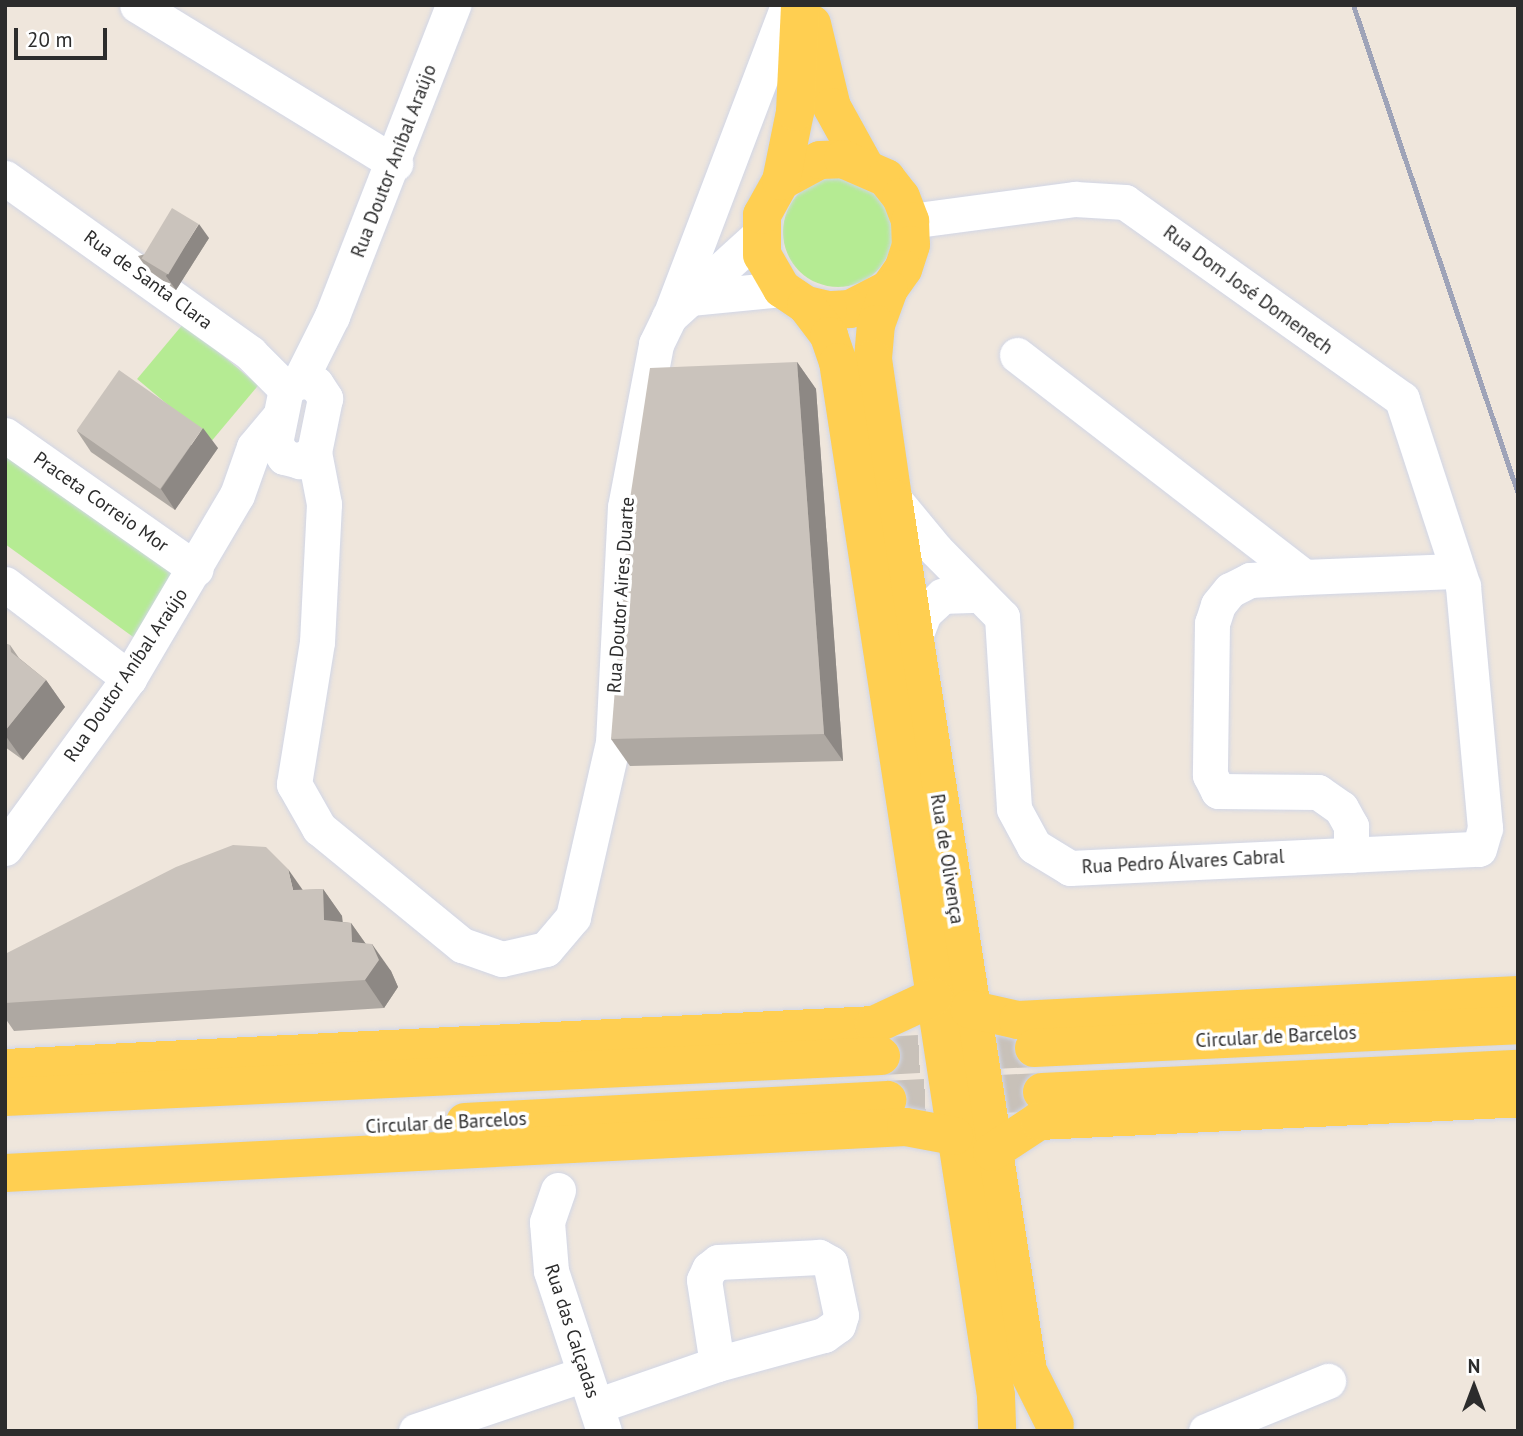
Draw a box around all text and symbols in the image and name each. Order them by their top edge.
scale bar [18,14,110,58]
text: 20 m [27,26,73,53]
street label: Rua Doutor Aníbal Araújo [346,61,442,261]
street label: Rua Dom José Domenech [1159,221,1337,359]
street label: Rua de Santa Clara [79,226,217,334]
street label: Praceta Correio Mor [29,447,173,557]
street label: Rua Doutor Aires Duarte [603,496,639,694]
street label: Rua Doutor Aníbal Araújo [59,583,193,767]
street label: Rua de Olivença [925,792,969,926]
street label: Rua Pedro Álvares Cabral [1081,845,1285,879]
street label: Circular de Barcelos [1195,1021,1357,1053]
street label: Circular de Barcelos [365,1107,527,1139]
street label: Rua das Calçadas [540,1261,604,1401]
north arrow [1439,1352,1509,1422]
text: N [1468,1354,1480,1378]

